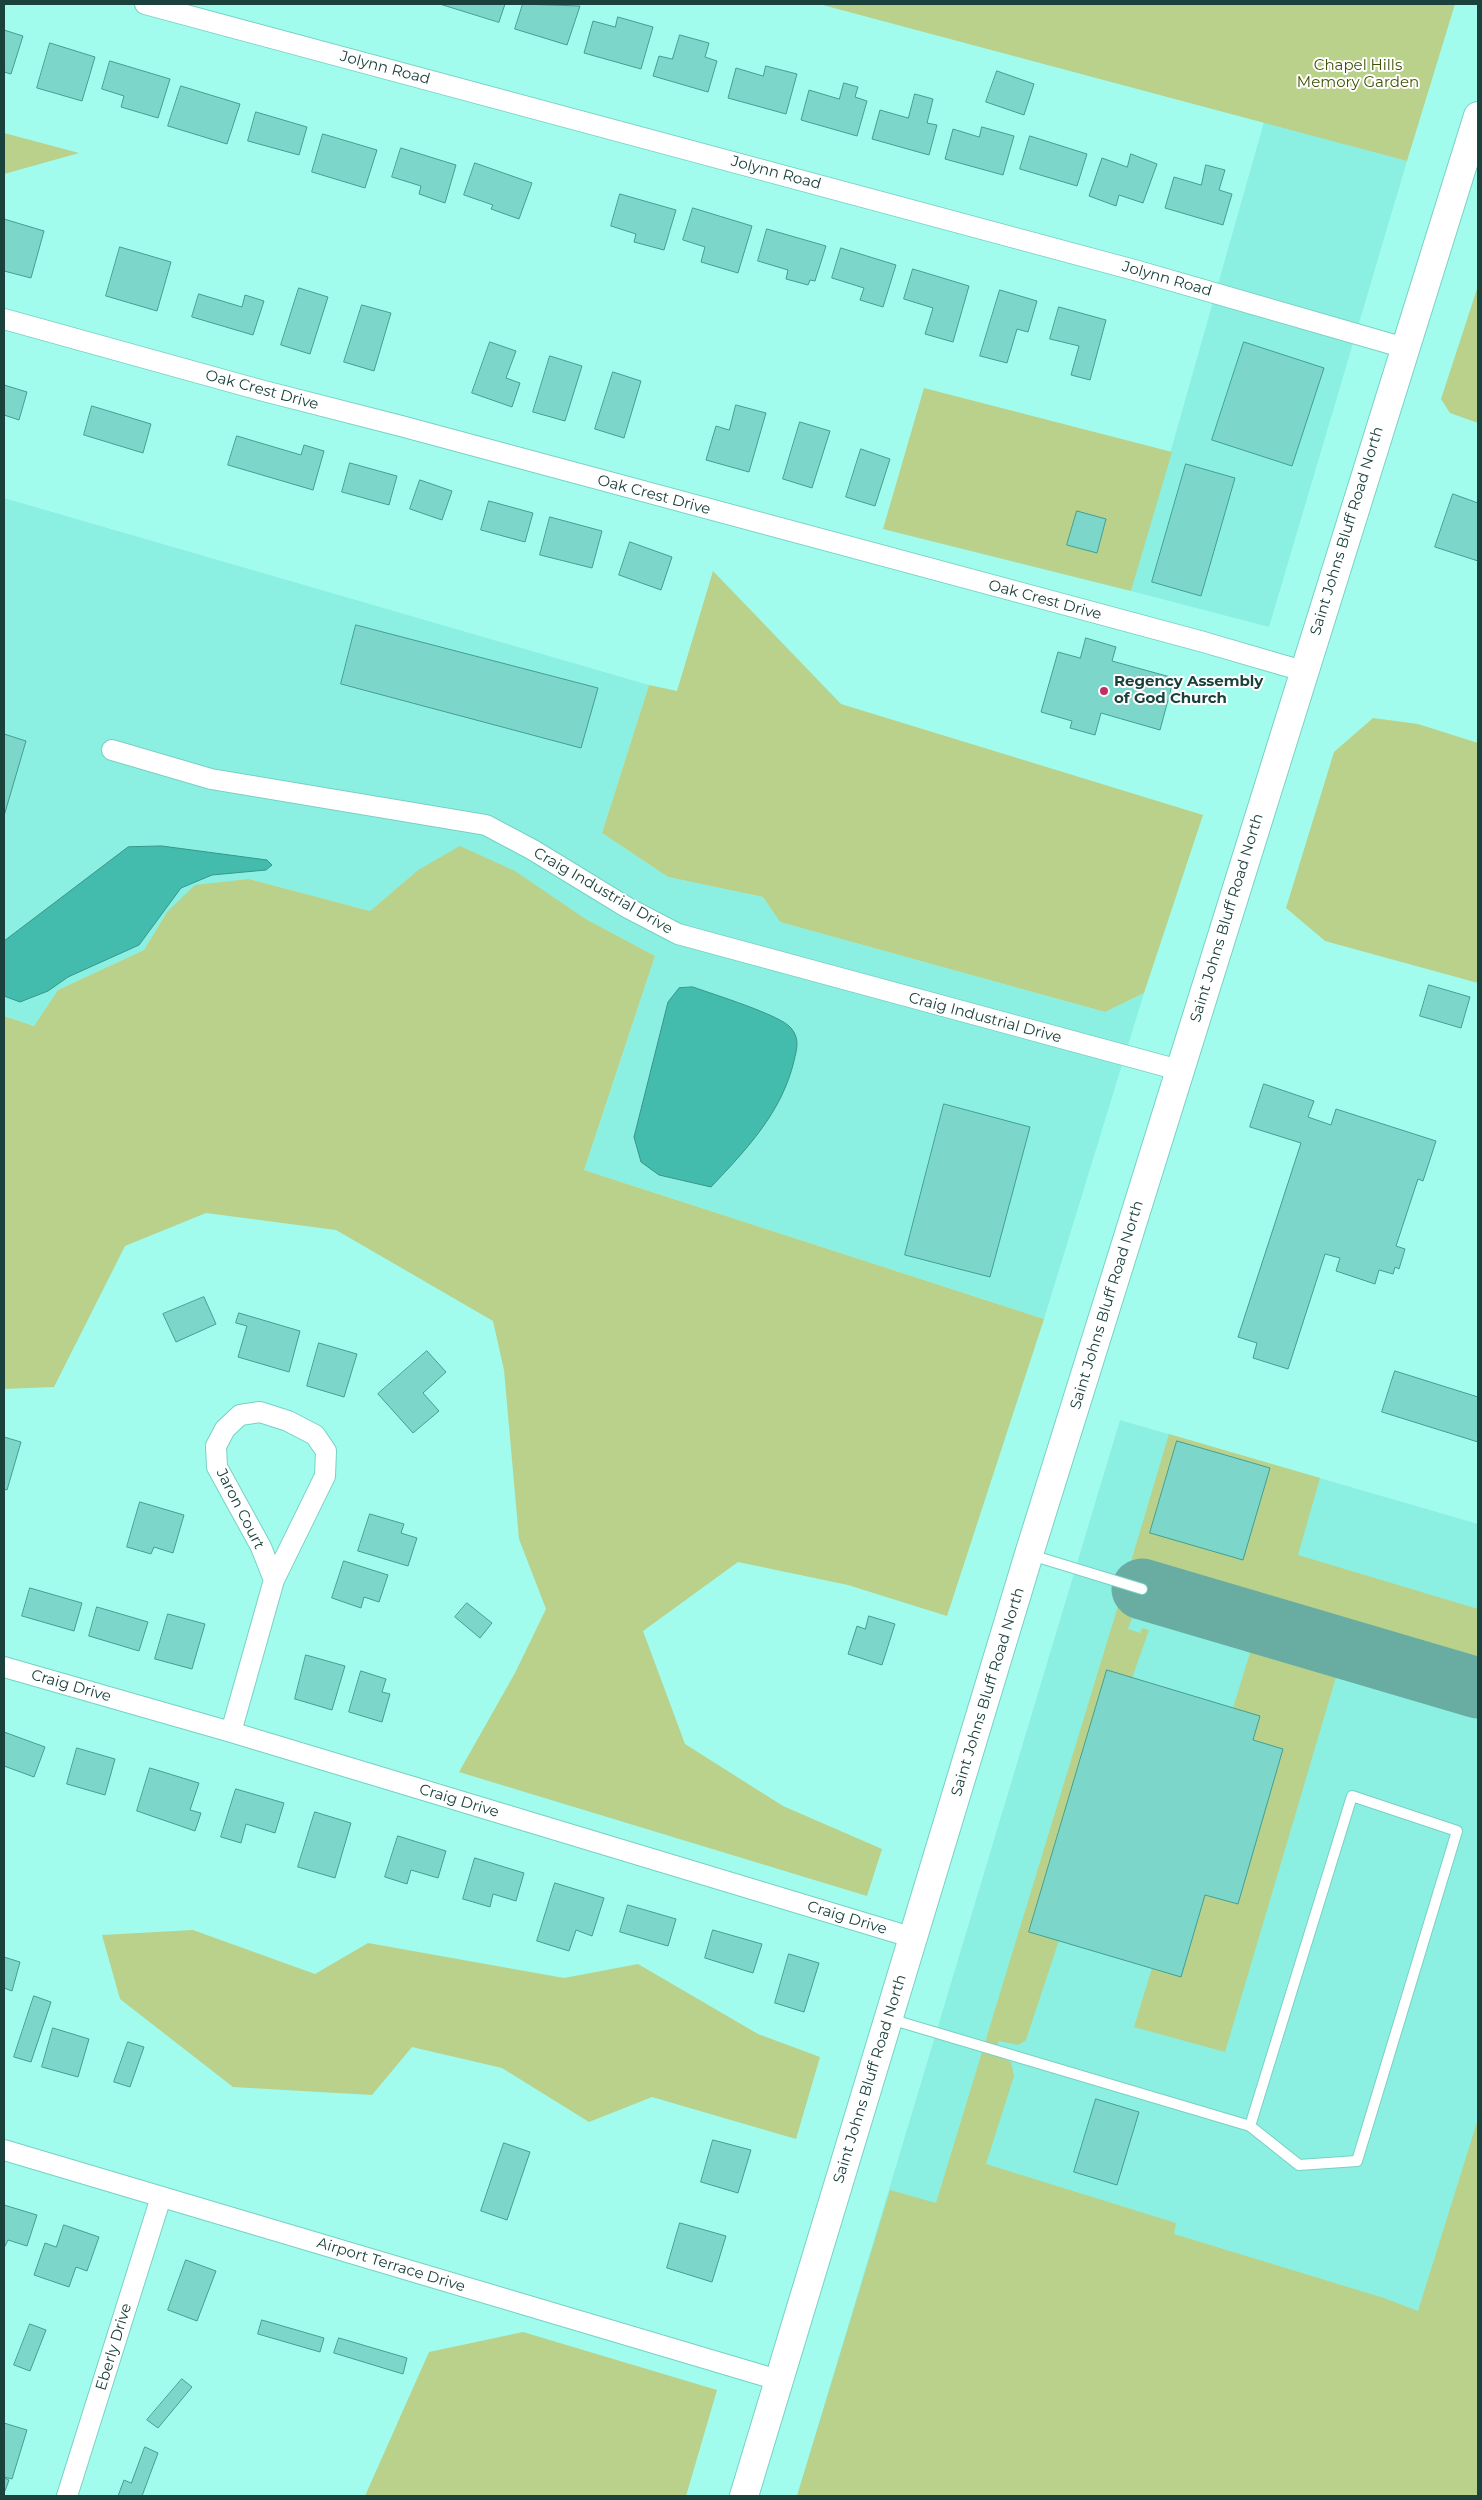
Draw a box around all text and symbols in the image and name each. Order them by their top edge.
street label: Jolynn Road [338,47,432,89]
park label: Chapel Hills Memory Garden [1297,57,1419,92]
street label: Jolynn Road [729,152,823,194]
street label: Jolynn Road [1120,258,1214,300]
street label: Oak Crest Drive [203,366,321,414]
street label: Saint Johns Bluff Road North [1307,424,1387,638]
street label: Oak Crest Drive [595,471,713,519]
street label: Oak Crest Drive [986,576,1104,624]
place label: Regency Assembly of God Church [1114,673,1263,708]
marker: Regency Assembly of God Church [1098,685,1110,697]
street label: Saint Johns Bluff Road North [1187,811,1267,1025]
street label: Craig Industrial Drive [530,844,676,938]
street label: Craig Industrial Drive [907,989,1063,1047]
street label: Saint Johns Bluff Road North [1067,1198,1147,1412]
street label: Jaron Court [212,1466,268,1552]
street label: Saint Johns Bluff Road North [948,1585,1028,1799]
street label: Craig Drive [29,1666,113,1706]
street label: Craig Drive [417,1780,501,1822]
street label: Craig Drive [805,1897,889,1939]
street label: Saint Johns Bluff Road North [830,1972,910,2186]
street label: Airport Terrace Drive [315,2234,467,2296]
street label: Eberly Drive [92,2301,136,2393]

